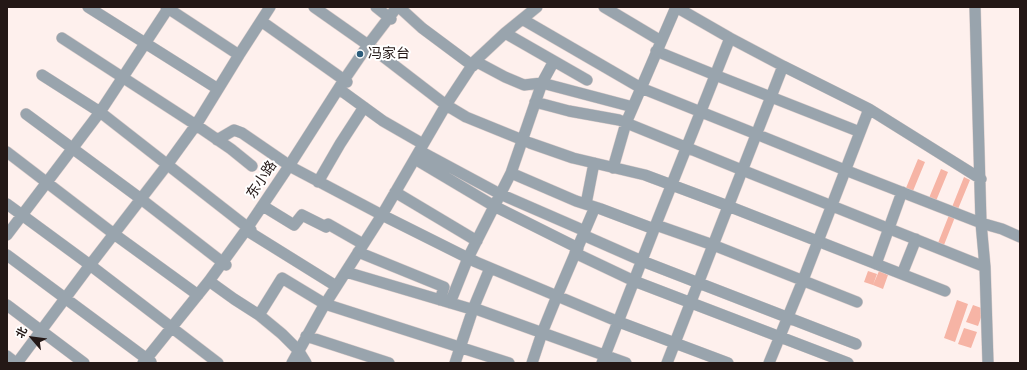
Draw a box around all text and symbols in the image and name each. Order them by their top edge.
place label: 冯家台 [368,46,410,62]
marker: 冯家台 [355,49,365,59]
street label: 东小路 [243,158,281,202]
north arrow [12,318,52,358]
text: 北 [14,325,29,340]

